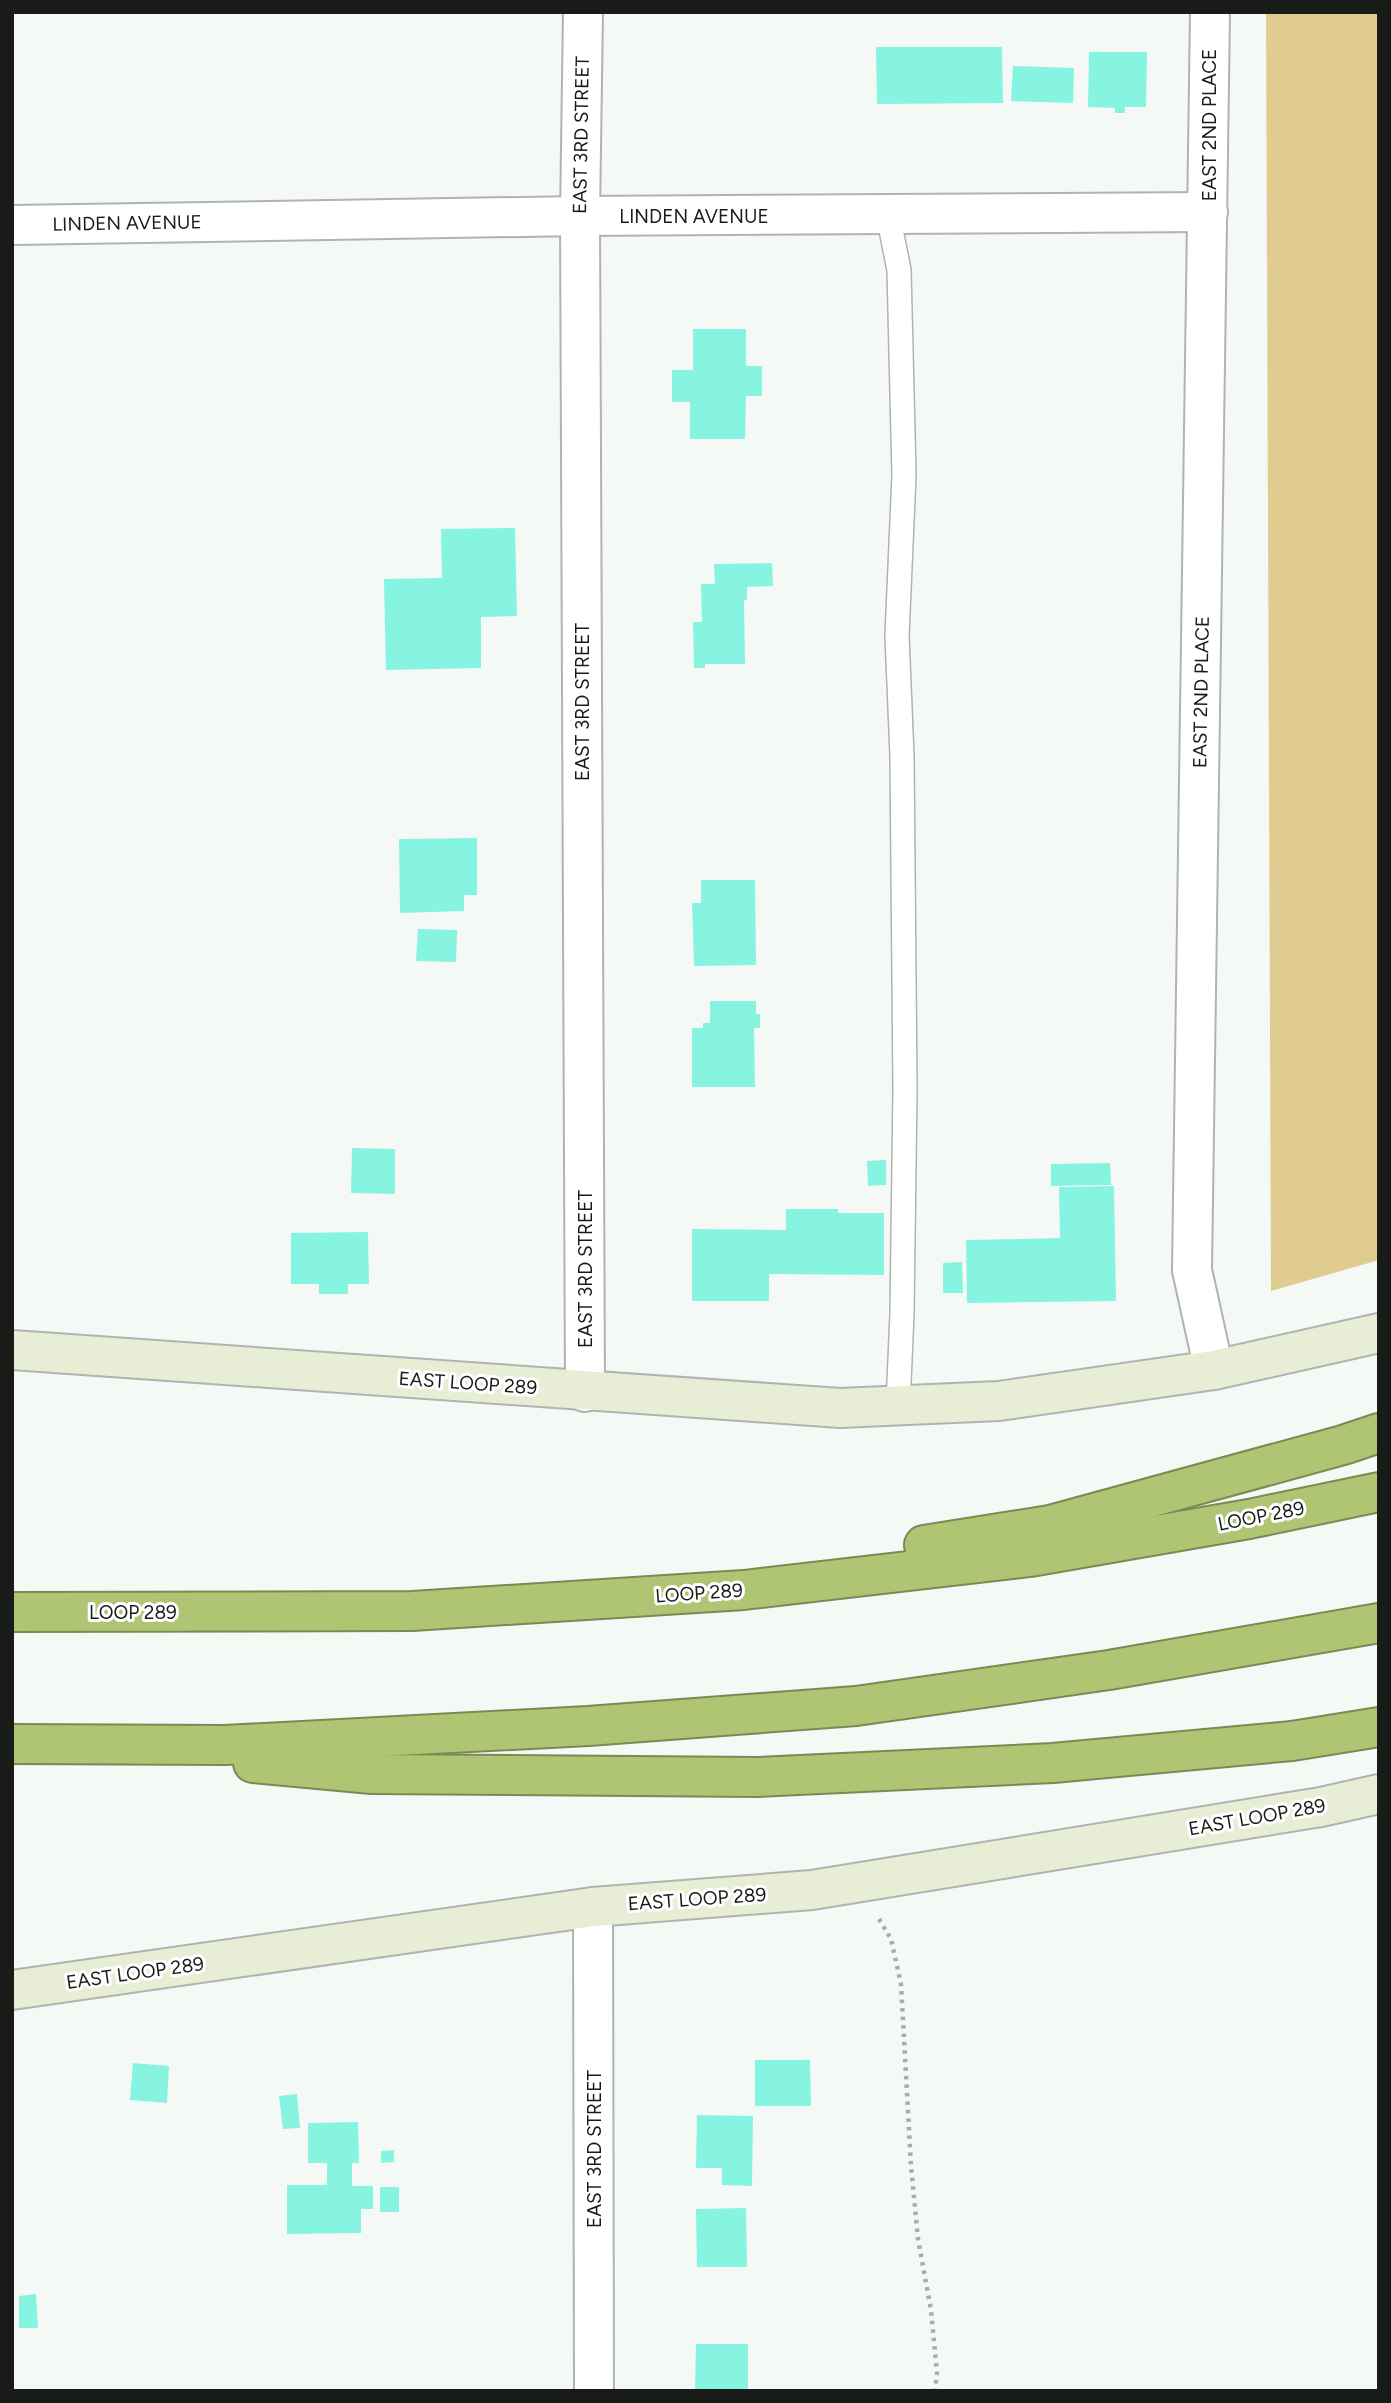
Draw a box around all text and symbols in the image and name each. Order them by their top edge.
street label: EAST 2ND PLACE [1198,49,1221,201]
street label: EAST 3RD STREET [568,55,594,214]
street label: LINDEN AVENUE [619,205,769,228]
street label: LINDEN AVENUE [52,210,202,236]
street label: EAST 2ND PLACE [1188,616,1214,768]
street label: EAST 3RD STREET [571,623,594,781]
street label: EAST 3RD STREET [574,1190,597,1348]
street label: EAST LOOP 289 [398,1367,538,1399]
street label: LOOP 289 [1216,1496,1306,1536]
street label: LOOP 289 [654,1578,744,1608]
street label: LOOP 289 [89,1601,177,1624]
street label: EAST LOOP 289 [1187,1794,1327,1840]
street label: EAST LOOP 289 [627,1883,767,1915]
street label: EAST LOOP 289 [65,1952,205,1994]
street label: EAST 3RD STREET [583,2070,606,2228]

